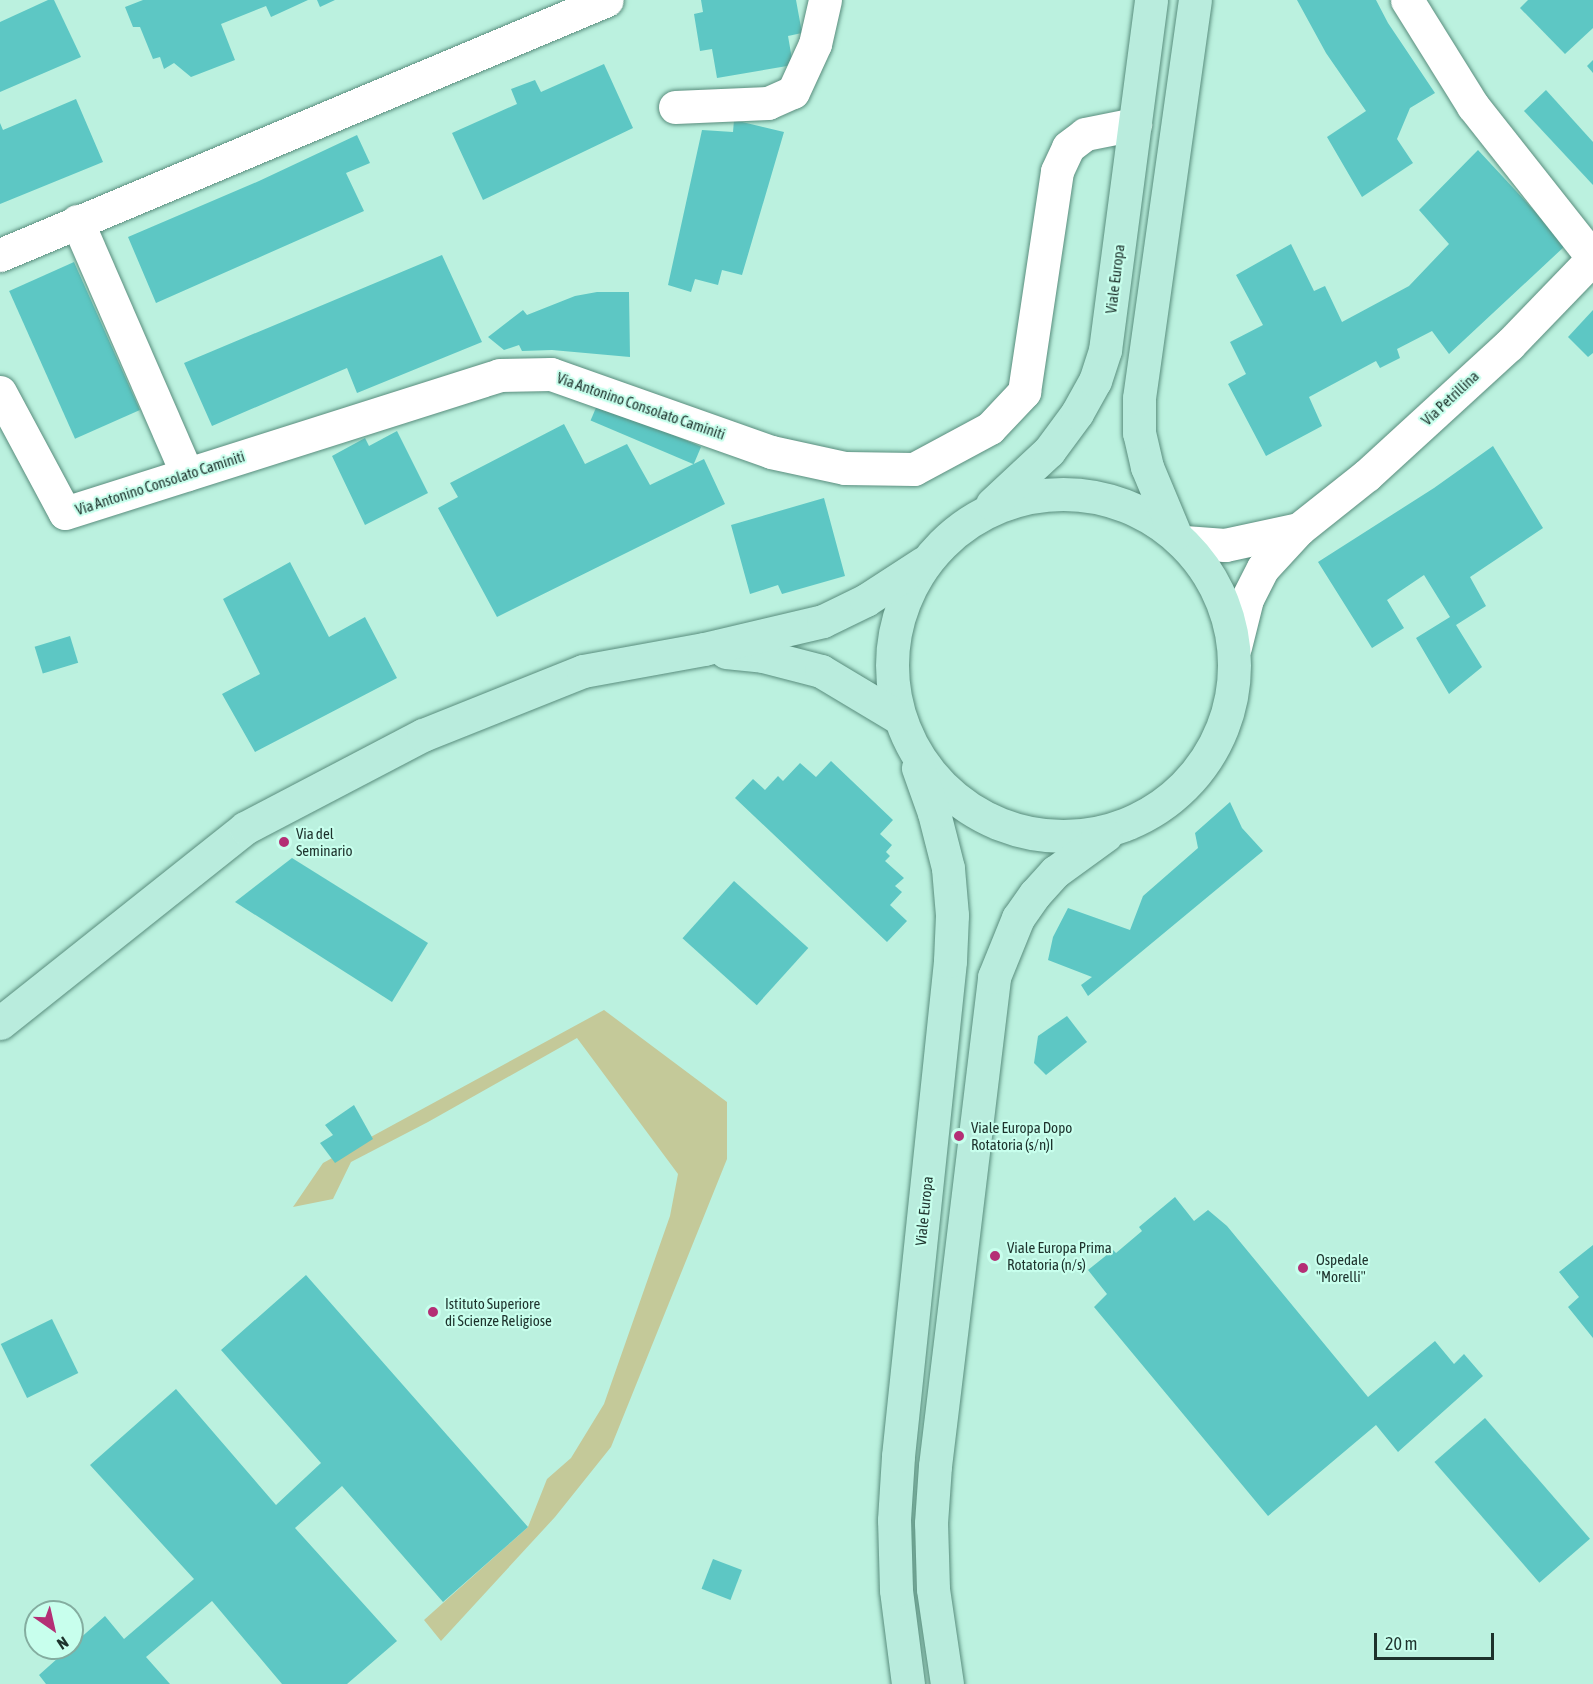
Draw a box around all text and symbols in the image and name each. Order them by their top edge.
street label: Viale Europa [1102,243,1128,315]
street label: Via Petrillina [1418,367,1482,429]
street label: Via Antonino Consolato Caminiti [554,369,728,443]
street label: Via Antonino Consolato Caminiti [73,447,247,519]
place label: Via del Seminario [296,824,353,859]
marker: Via del Seminario [277,835,291,849]
place label: Viale Europa Dopo Rotatoria (s/n)I [971,1118,1072,1153]
marker: Viale Europa Dopo Rotatoria (s/n)I [952,1129,966,1143]
street label: Viale Europa [911,1175,937,1247]
place label: Viale Europa Prima Rotatoria (n/s) [1007,1238,1112,1273]
marker: Viale Europa Prima Rotatoria (n/s) [988,1249,1002,1263]
place label: Ospedale "Morelli" [1316,1250,1369,1285]
marker: Ospedale "Morelli" [1294,1259,1312,1277]
place label: Istituto Superiore di Scienze Religiose [445,1294,552,1329]
marker: Istituto Superiore di Scienze Religiose [426,1305,440,1319]
north arrow [24,1600,84,1660]
scale bar [1377,1621,1497,1659]
text: N [54,1633,72,1653]
text: 20 m [1385,1633,1417,1654]

